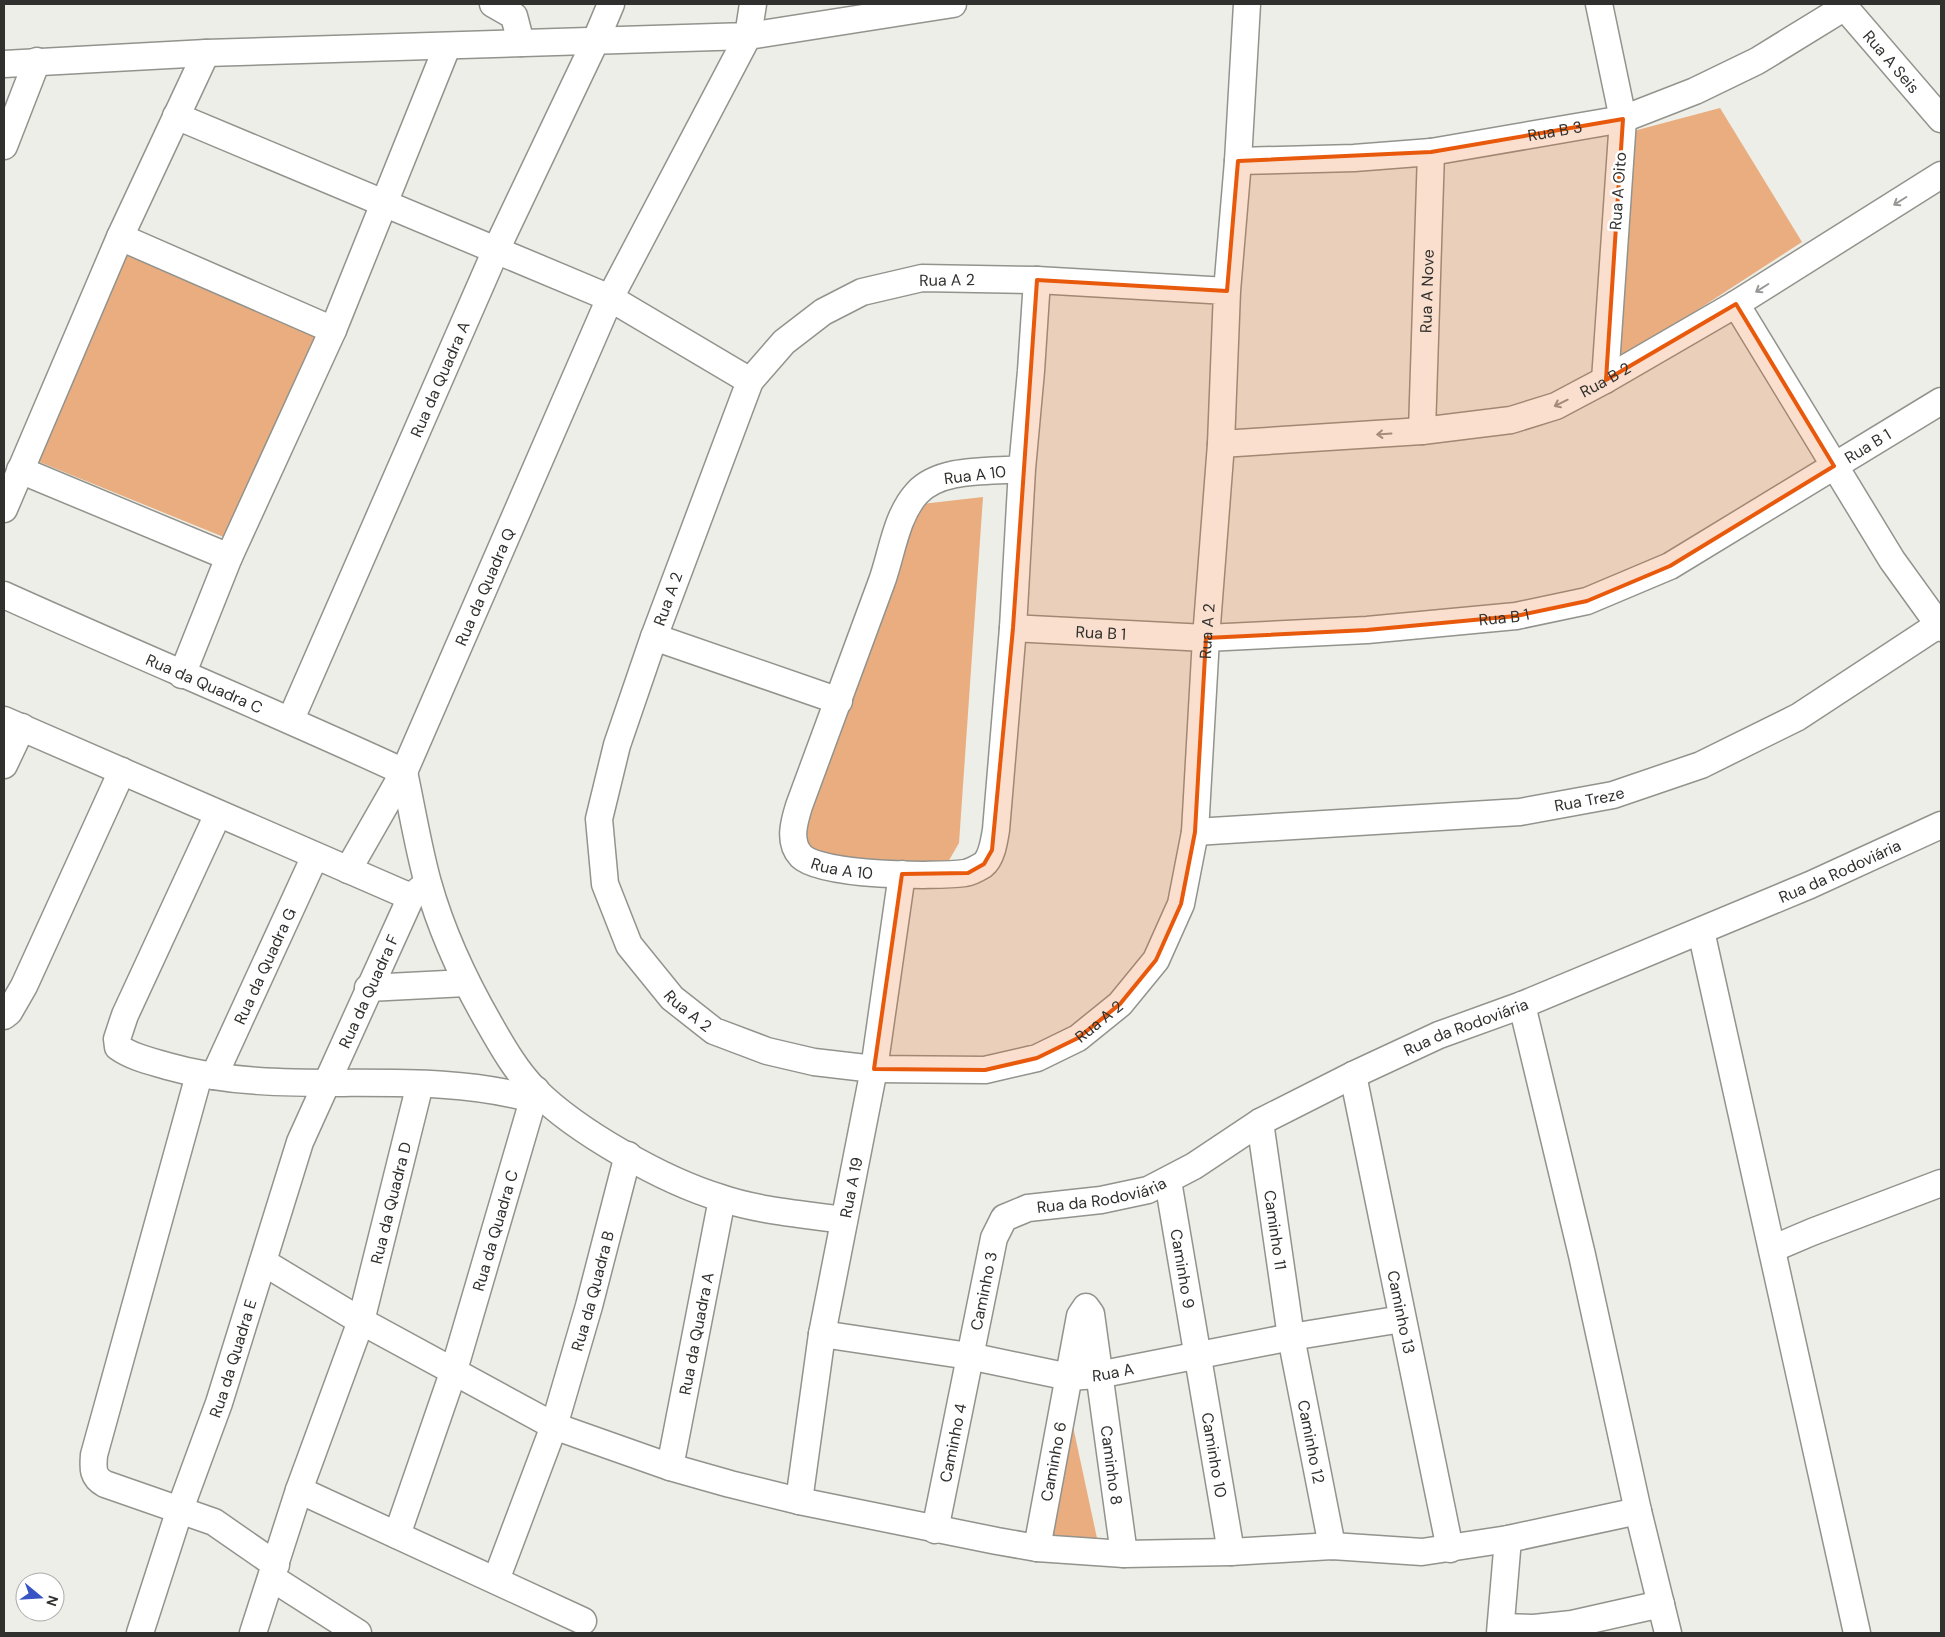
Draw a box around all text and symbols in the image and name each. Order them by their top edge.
street label: Rua A Seis [1859,26,1925,98]
street label: Rua B 3 [1526,116,1584,146]
street label: Rua A Oito [1605,151,1631,231]
one-way arrow [1893,196,1907,207]
street label: Rua A Nove [1415,249,1438,333]
street label: Rua A 2 [919,269,975,291]
one-way arrow [1756,283,1770,293]
street label: Rua da Quadra A [405,317,474,440]
street label: Rua B 2 [1576,357,1634,402]
one-way arrow [1554,399,1569,409]
street label: Rua B 1 [1840,424,1895,468]
one-way arrow [1377,429,1393,438]
street label: Rua A 10 [943,461,1007,489]
street label: Rua da Quadra Q [450,525,519,649]
street label: Rua A 2 [649,569,687,629]
street label: Rua A 2 [1194,603,1219,660]
street label: Rua B 1 [1478,603,1531,630]
street label: Rua B 1 [1075,621,1127,644]
street label: Rua da Quadra C [143,649,266,718]
street label: Rua Treze [1552,781,1627,816]
street label: Rua da Rodoviária [1775,834,1904,907]
street label: Rua A 10 [808,852,874,884]
street label: Rua da Quadra G [229,904,300,1028]
street label: Rua da Quadra F [333,931,403,1051]
street label: Rua A 2 [659,986,717,1036]
street label: Rua da Rodoviária [1400,993,1531,1061]
street label: Rua A 2 [1071,995,1127,1047]
street label: Rua da Quadra D [365,1140,416,1266]
street label: Rua A 19 [835,1155,867,1220]
street label: Rua da Quadra C [467,1167,523,1294]
street label: Rua da Rodoviária [1036,1172,1170,1217]
street label: Caminho 11 [1259,1189,1292,1271]
street label: Caminho 9 [1166,1227,1200,1310]
street label: Rua da Quadra B [566,1229,618,1353]
street label: Caminho 3 [965,1250,1002,1332]
street label: Caminho 13 [1383,1268,1420,1356]
street label: Rua da Quadra A [674,1270,718,1397]
street label: Rua da Quadra E [204,1296,261,1420]
street label: Rua A [1091,1358,1136,1386]
street label: Caminho 12 [1293,1398,1330,1485]
street label: Caminho 4 [934,1401,971,1484]
street label: Caminho 10 [1197,1411,1232,1499]
street label: Caminho 6 [1035,1420,1071,1503]
street label: Caminho 8 [1096,1424,1128,1506]
north arrow [15,1572,65,1622]
text: N [42,1593,63,1609]

